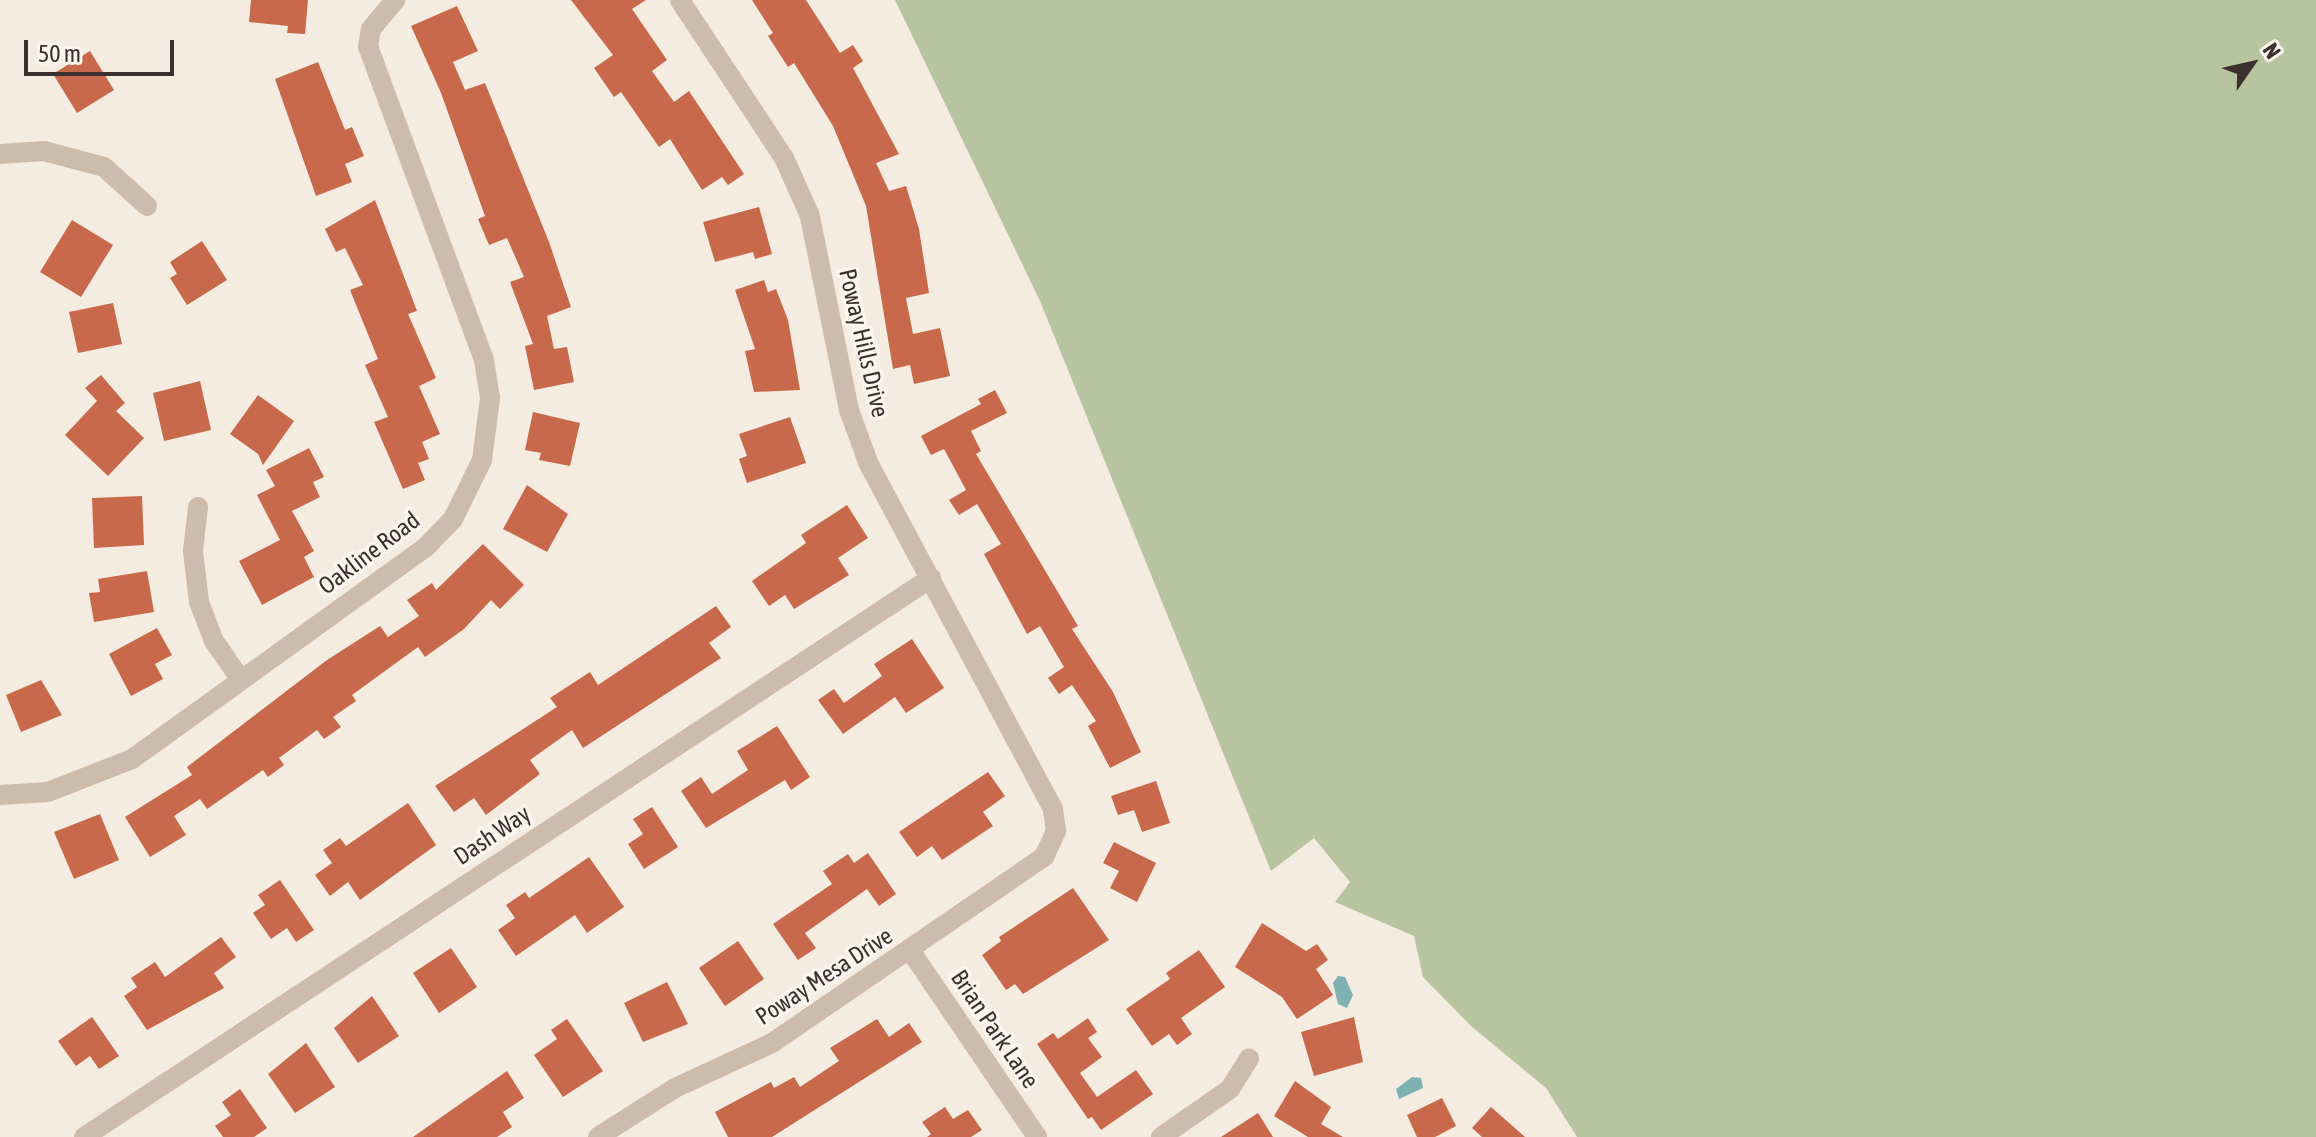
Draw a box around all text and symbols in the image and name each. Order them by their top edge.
scale bar [28,24,178,74]
north arrow [2212,24,2292,104]
text: N [2257,38,2286,63]
text: 50 m [38,40,81,67]
street label: Poway Hills Drive [833,266,895,420]
street label: Oakline Road [313,506,425,600]
street label: Dash Way [448,799,536,871]
street label: Poway Mesa Drive [750,921,898,1031]
street label: Brian Park Lane [945,964,1045,1094]

